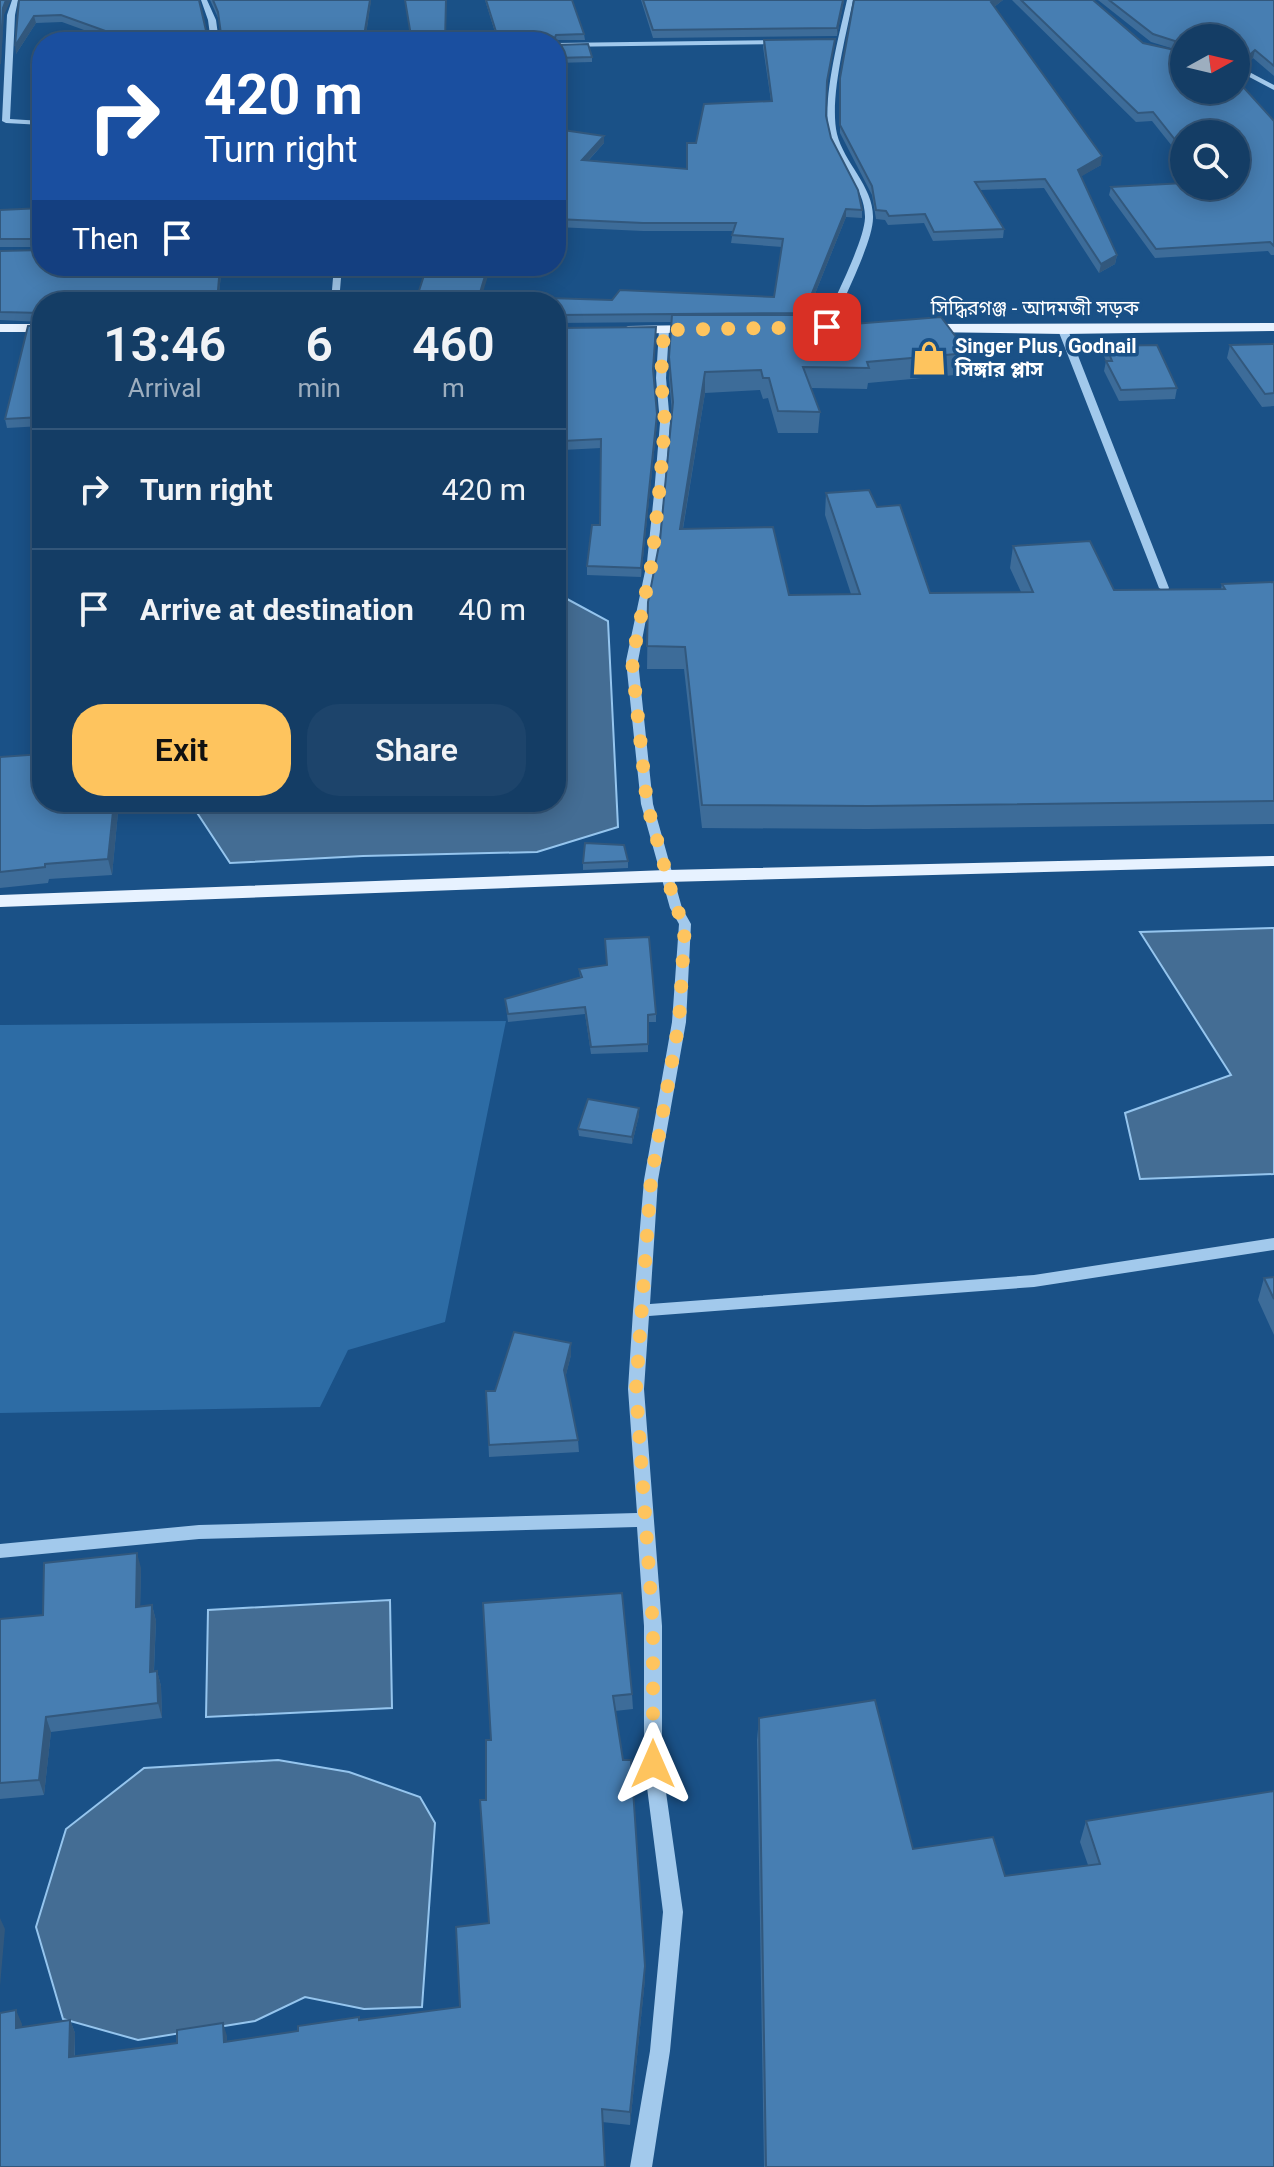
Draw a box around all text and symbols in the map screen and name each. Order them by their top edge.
north arrow [1170,24,1250,104]
map controls [1170,24,1250,200]
text: 420 m [204,62,363,128]
icon: right [72,64,176,168]
button: search [1170,120,1250,200]
text: Turn right [204,129,357,171]
icon: arrive [155,216,199,260]
text: Then [72,221,139,256]
pin [793,293,861,361]
street label: সিদ্ধিরগঞ্জ - আদমজী সড়ক [930,296,1140,320]
icon: arrive [805,305,849,349]
text: 13:46 [103,316,226,373]
text: 6 [306,316,333,373]
text: 460 [412,316,495,373]
place label: Singer Plus, Godnail সিঙ্গার প্লাস [954,334,1137,381]
shop icon: Singer Plus, Godnail সিঙ্গার প্লাস [910,339,948,377]
text: Arrival [128,373,202,403]
text: min [297,373,341,403]
text: m [442,373,465,403]
icon: right [72,467,116,511]
text: Turn right [140,472,273,507]
text: 420 m [442,472,526,507]
icon: arrive [72,587,116,631]
text: Arrive at destination [140,592,414,627]
text: 40 m [459,592,526,627]
button: Exit [72,704,291,796]
button: Share [307,704,526,796]
position arrow [611,1722,695,1806]

